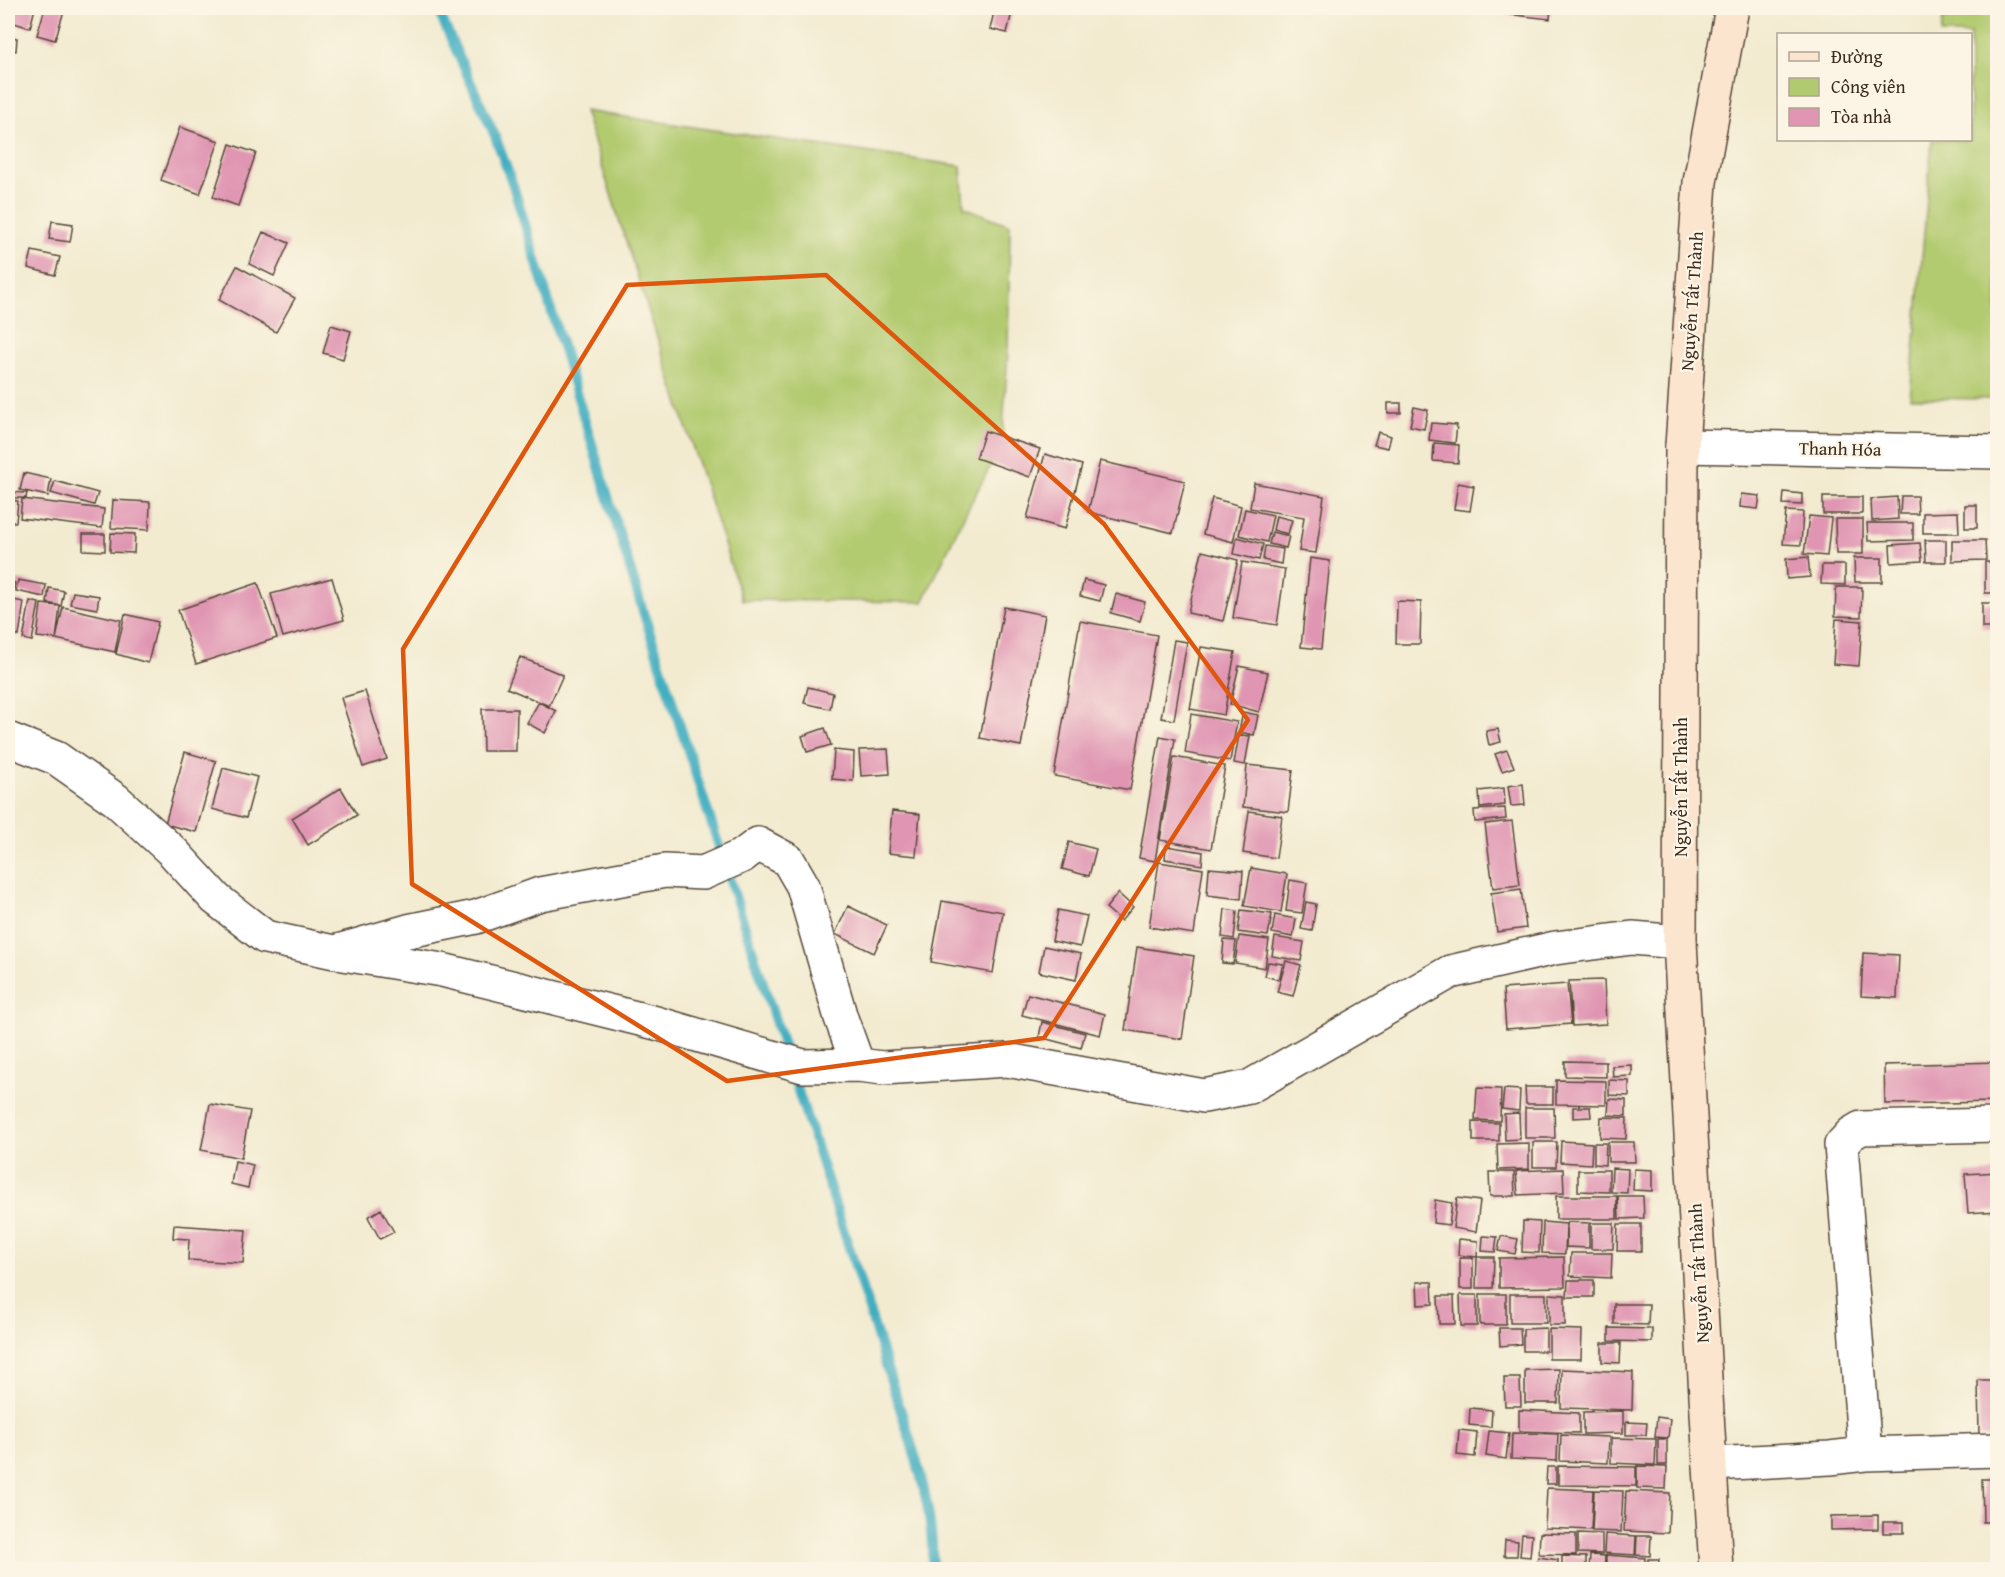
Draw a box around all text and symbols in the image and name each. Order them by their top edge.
legend [1777,33,1972,141]
text: Đường [1831,43,1882,70]
text: Công viên [1831,73,1906,100]
text: Tòa nhà [1831,103,1892,130]
street label: Nguyễn Tất Thành [1673,230,1710,372]
street label: Thanh Hóa [1799,434,1882,463]
street label: Nguyễn Tất Thành [1667,717,1694,857]
street label: Nguyễn Tất Thành [1681,1203,1716,1344]

